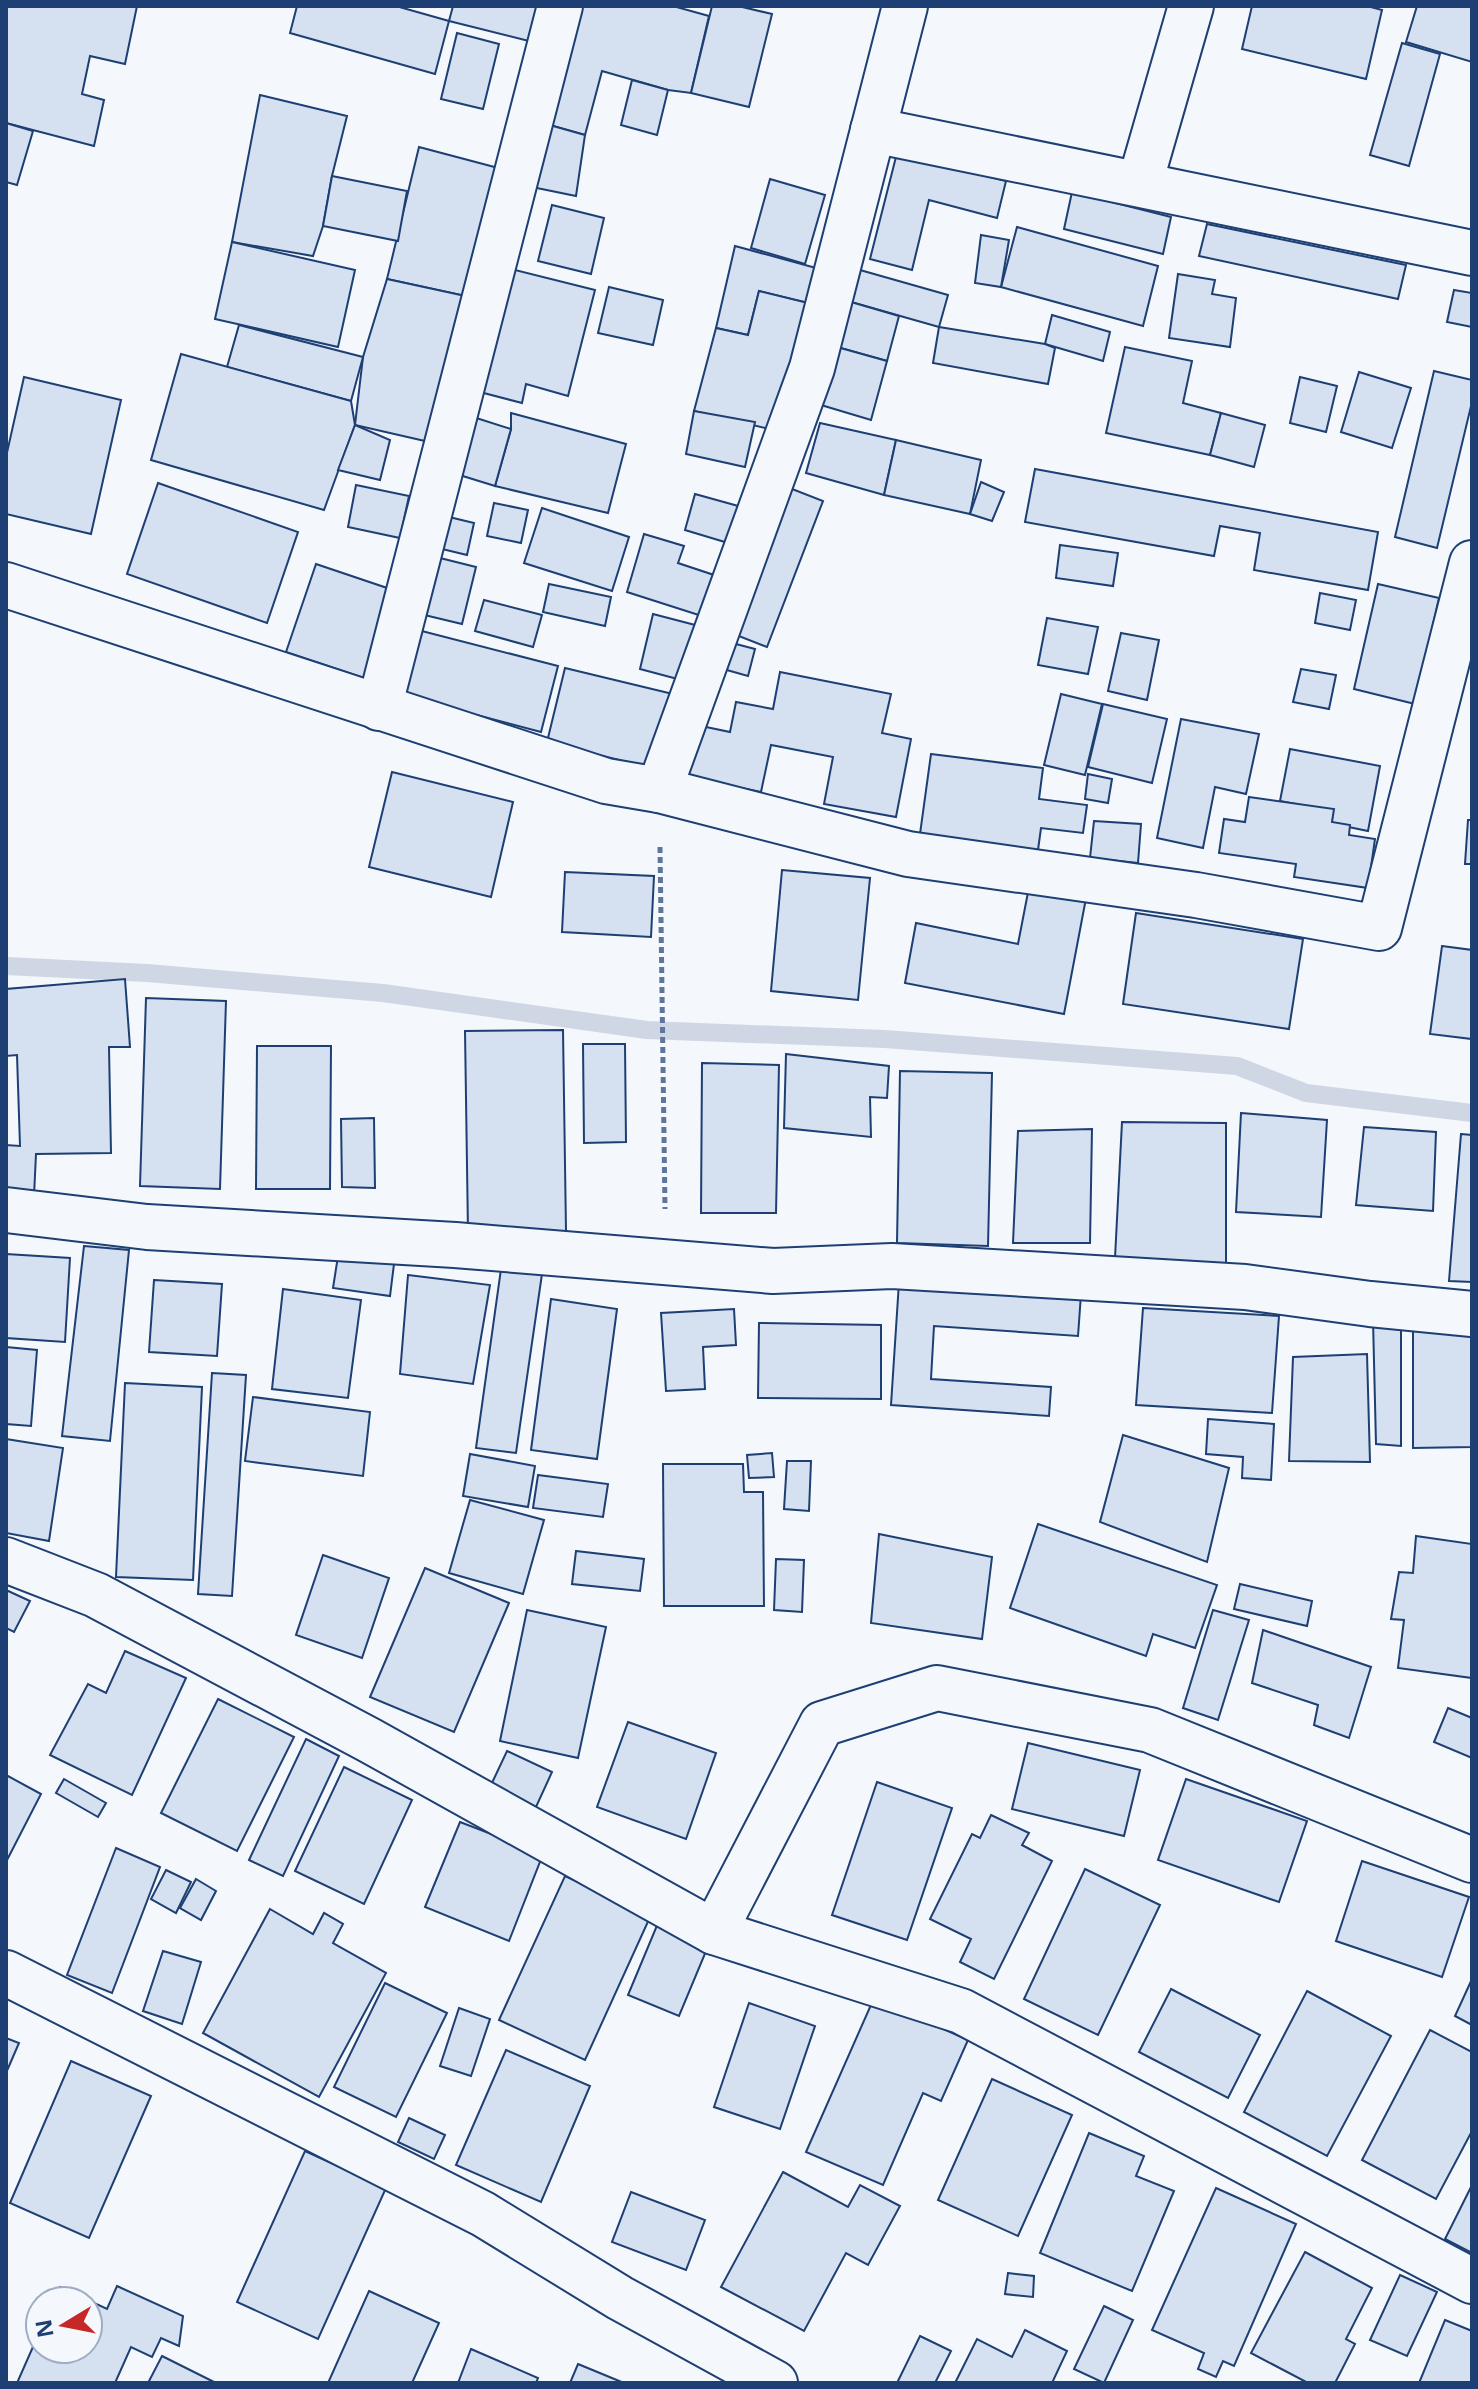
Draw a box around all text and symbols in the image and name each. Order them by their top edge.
north arrow [24,2285,104,2365]
text: N [27,2317,60,2340]

